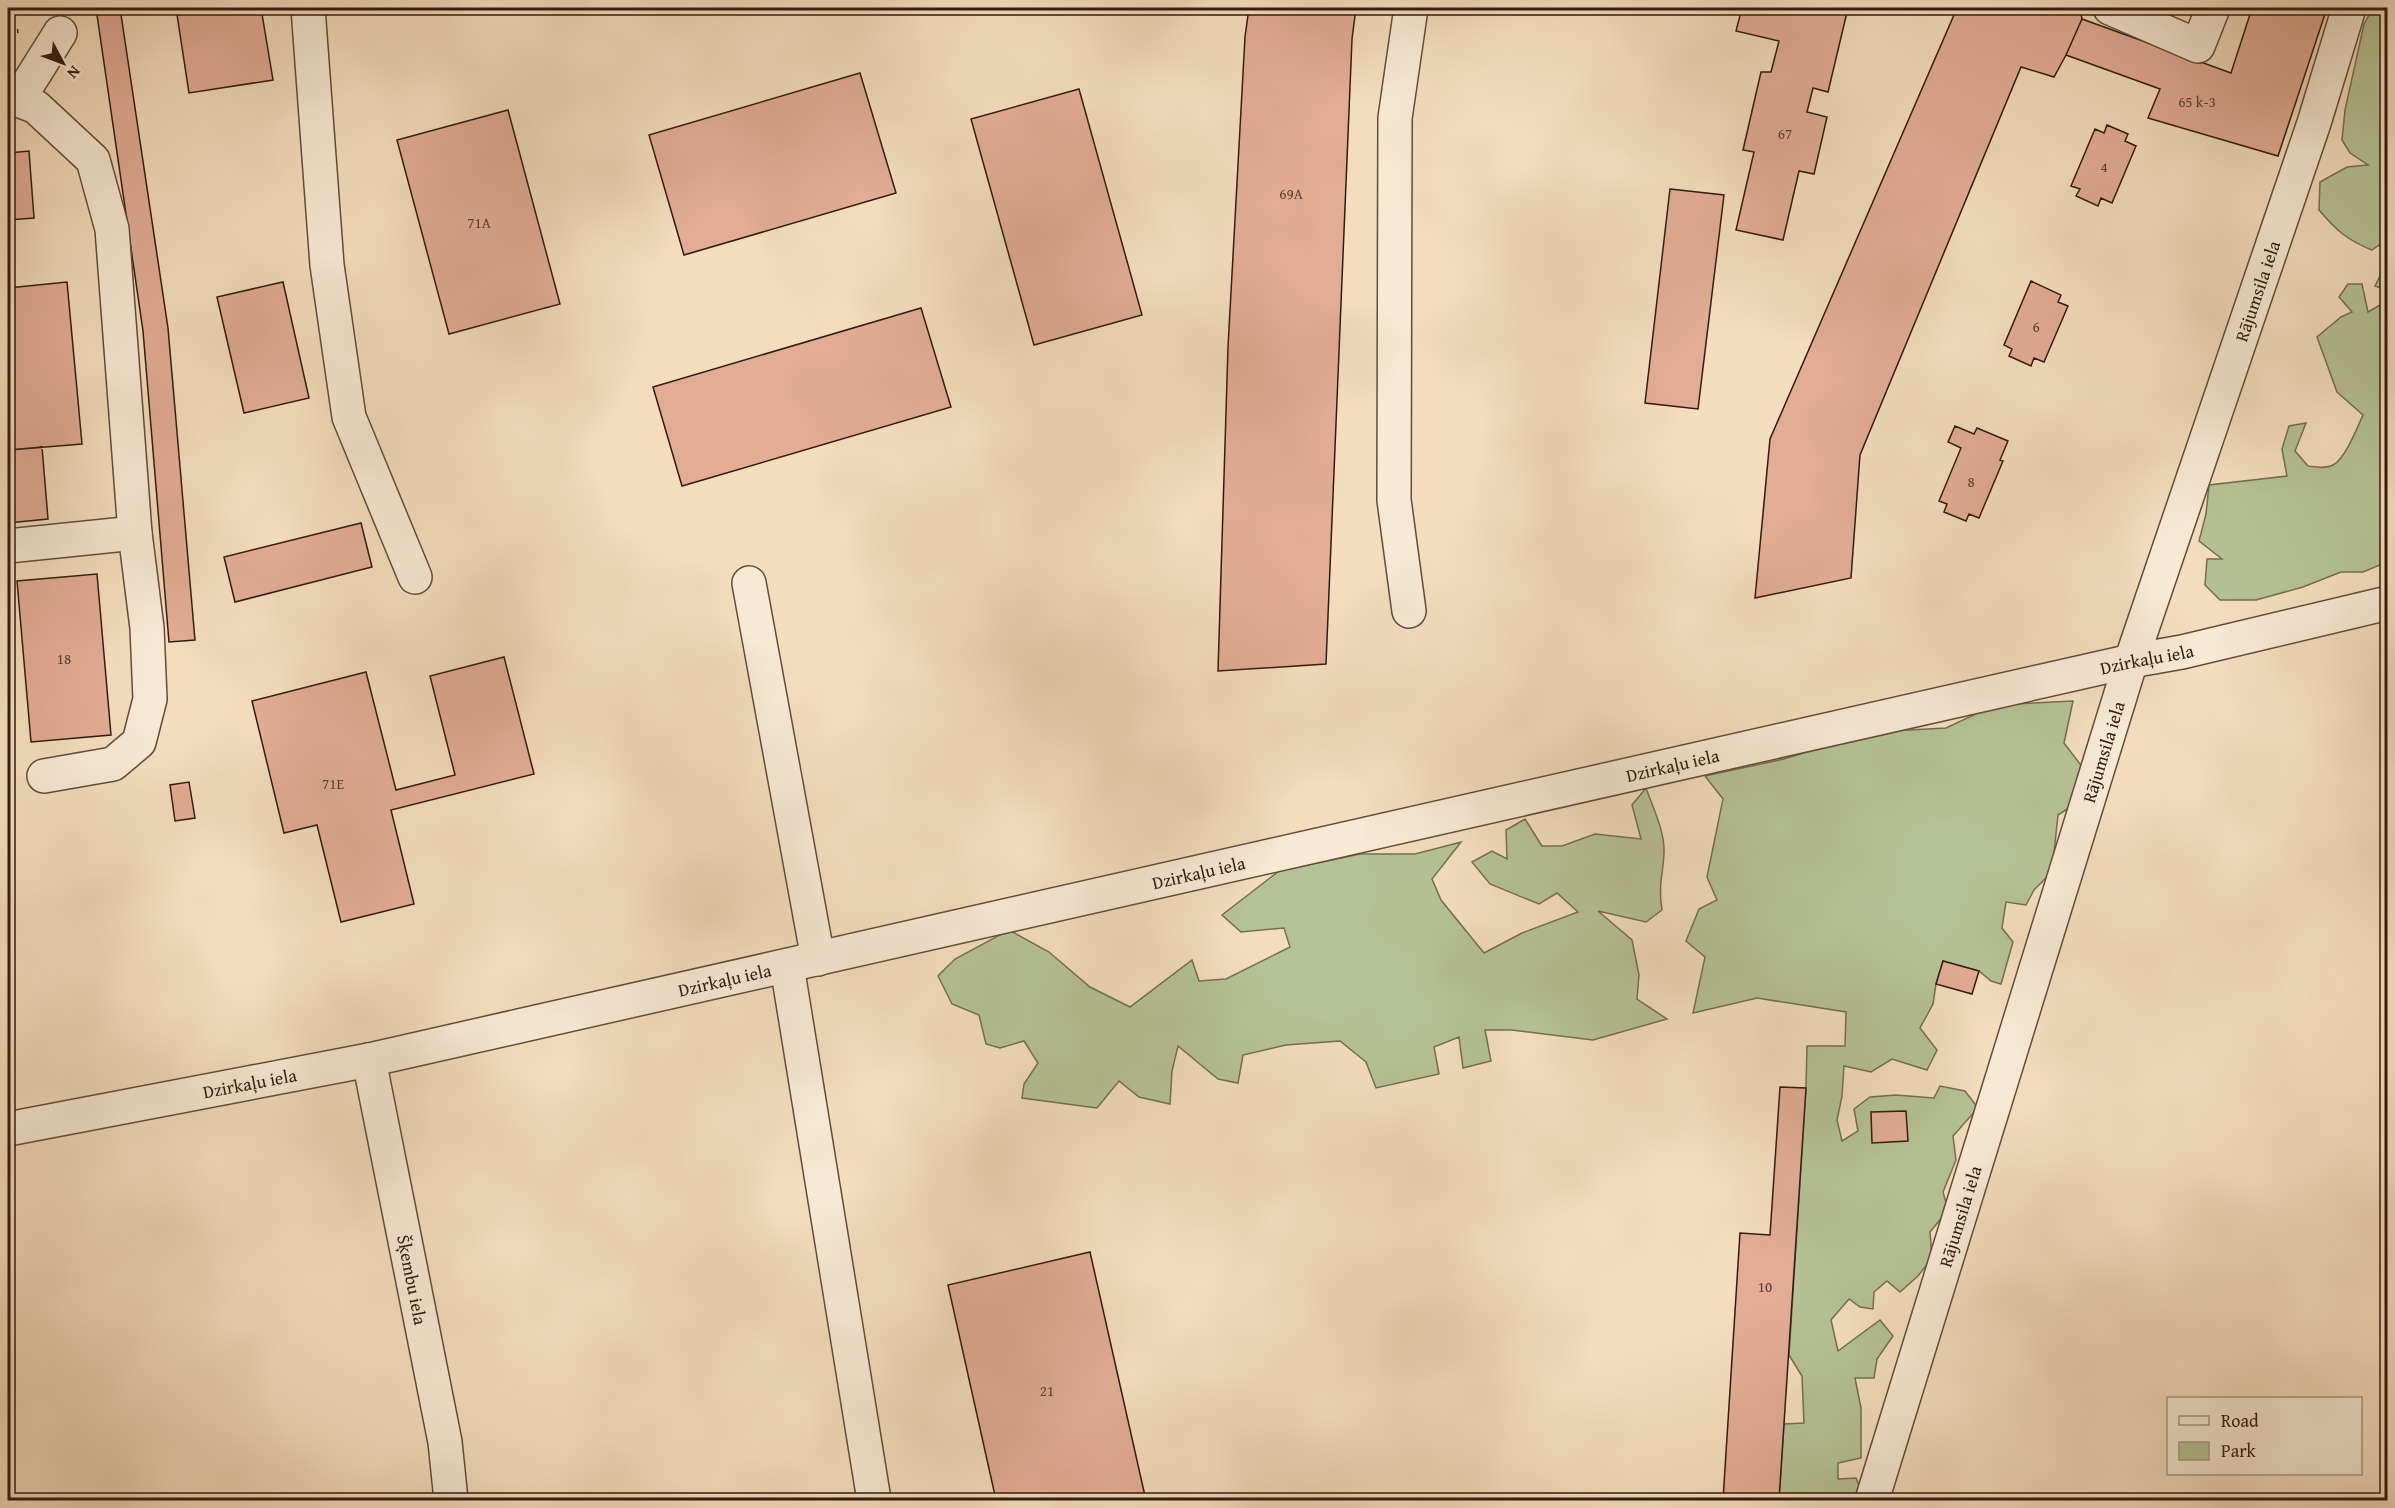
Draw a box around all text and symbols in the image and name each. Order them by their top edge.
north arrow [33,33,93,93]
text: N [62,61,87,85]
house number: 65 k-3 [2178,91,2216,112]
house number: 67 [1778,123,1792,144]
house number: 4 [2100,156,2108,177]
house number: 69A [1279,183,1303,204]
house number: 71A [467,212,491,233]
street label: Rājumsila iela [2227,236,2287,345]
house number: 6 [2032,316,2040,337]
house number: 8 [1967,471,1975,492]
street label: Dzirkaļu iela [2097,636,2197,681]
house number: 18 [57,648,71,669]
street label: Rājumsila iela [2075,697,2131,806]
street label: Dzirkaļu iela [1623,741,1722,788]
house number: 71E [322,773,344,794]
street label: Dzirkaļu iela [1149,848,1248,896]
street label: Dzirkaļu iela [675,956,774,1003]
street label: Dzirkaļu iela [201,1061,299,1105]
street label: Rājumsila iela [1931,1162,1988,1270]
street label: Šķembu iela [391,1232,435,1328]
house number: 10 [1758,1276,1772,1297]
house number: 21 [1040,1380,1054,1401]
legend [2167,1397,2362,1475]
text: Road [2221,1407,2259,1434]
text: Park [2221,1437,2257,1464]

